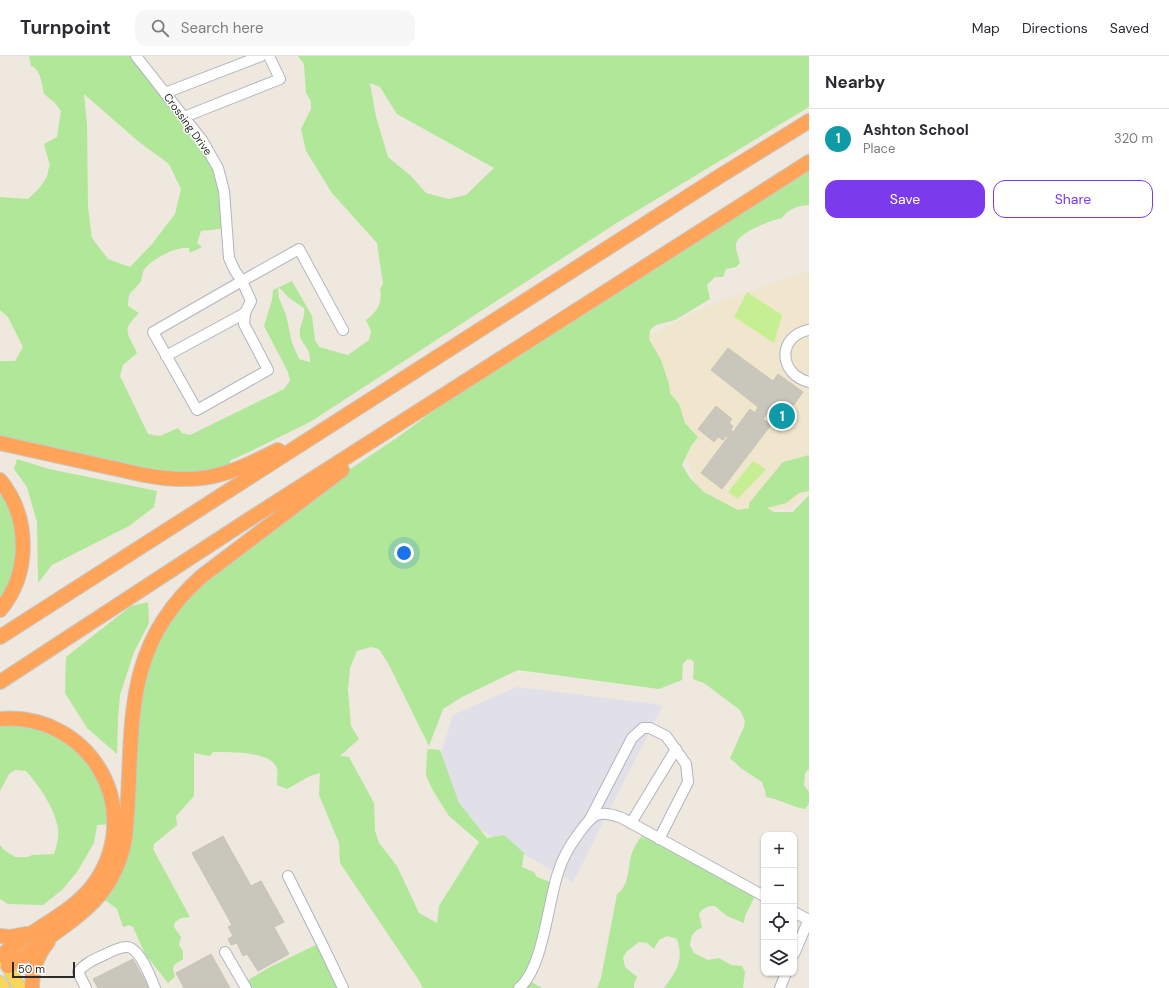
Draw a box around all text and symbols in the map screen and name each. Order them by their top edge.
search box [135,10,415,46]
text: Turnpoint [20,15,111,40]
icon: search [149,17,171,39]
text: Search here [181,18,264,38]
text: Map [972,19,1000,37]
text: Directions [1022,19,1088,37]
text: Saved [1110,19,1149,37]
text: Nearby [825,71,885,93]
street label: Crossing Drive [161,90,215,158]
text: Ashton School [863,120,969,140]
text: 1 [836,130,840,147]
text: 320 m [1114,130,1153,147]
text: Place [863,140,895,157]
button: Save [825,180,985,218]
button: Share [993,180,1153,218]
pin: 1 [769,401,795,431]
your location [394,543,414,563]
map controls [761,832,797,976]
button: + [761,832,797,868]
button: − [761,868,797,904]
button: locate [761,904,797,940]
button: layers [761,940,797,976]
scale bar [12,960,75,979]
text: 50 m [18,962,45,976]

